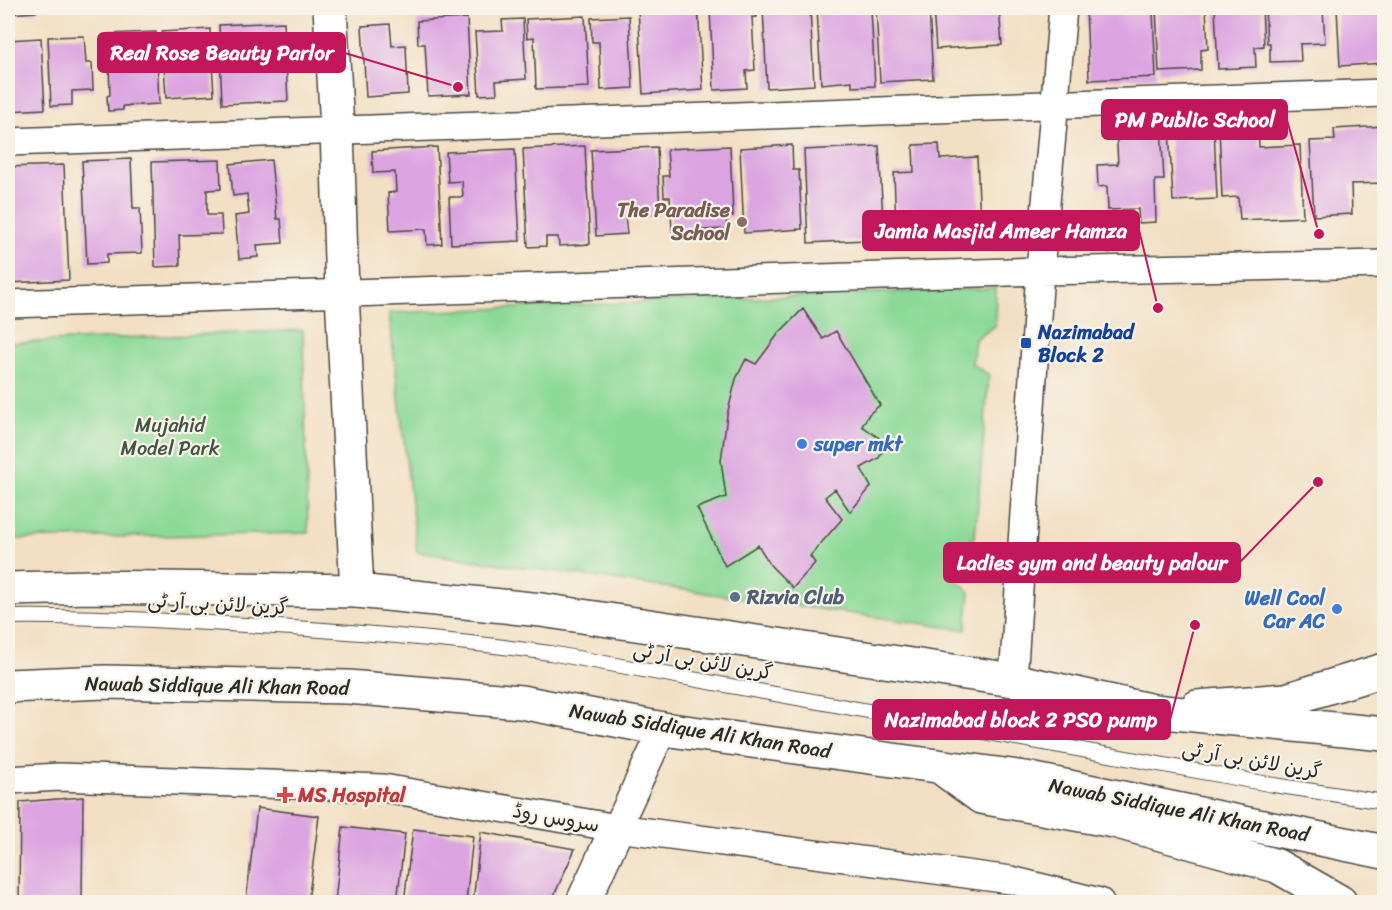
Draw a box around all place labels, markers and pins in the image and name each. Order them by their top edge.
callout: Real Rose Beauty Parlor [98,33,345,72]
callout: PM Public School [1102,100,1287,139]
place label: The Paradise School [617,193,731,251]
callout: Jamia Masjid Ameer Hamza [863,211,1139,250]
marker: The Paradise School [735,215,749,229]
place label: Nazimabad Block 2 [1037,315,1136,373]
marker: Nazimabad Block 2 [1019,336,1033,350]
place label: super mkt [813,427,904,462]
marker: super mkt [795,437,809,451]
callout: Ladies gym and beauty palour [944,543,1240,582]
place label: Rizvia Club [746,580,844,615]
place label: Well Cool Car AC [1244,581,1326,639]
marker: Rizvia Club [728,590,742,604]
marker: Well Cool Car AC [1330,602,1344,616]
callout: Nazimabad block 2 PSO pump [873,700,1170,739]
place label: MS Hospital [297,778,407,813]
marker: MS Hospital [276,786,294,804]

